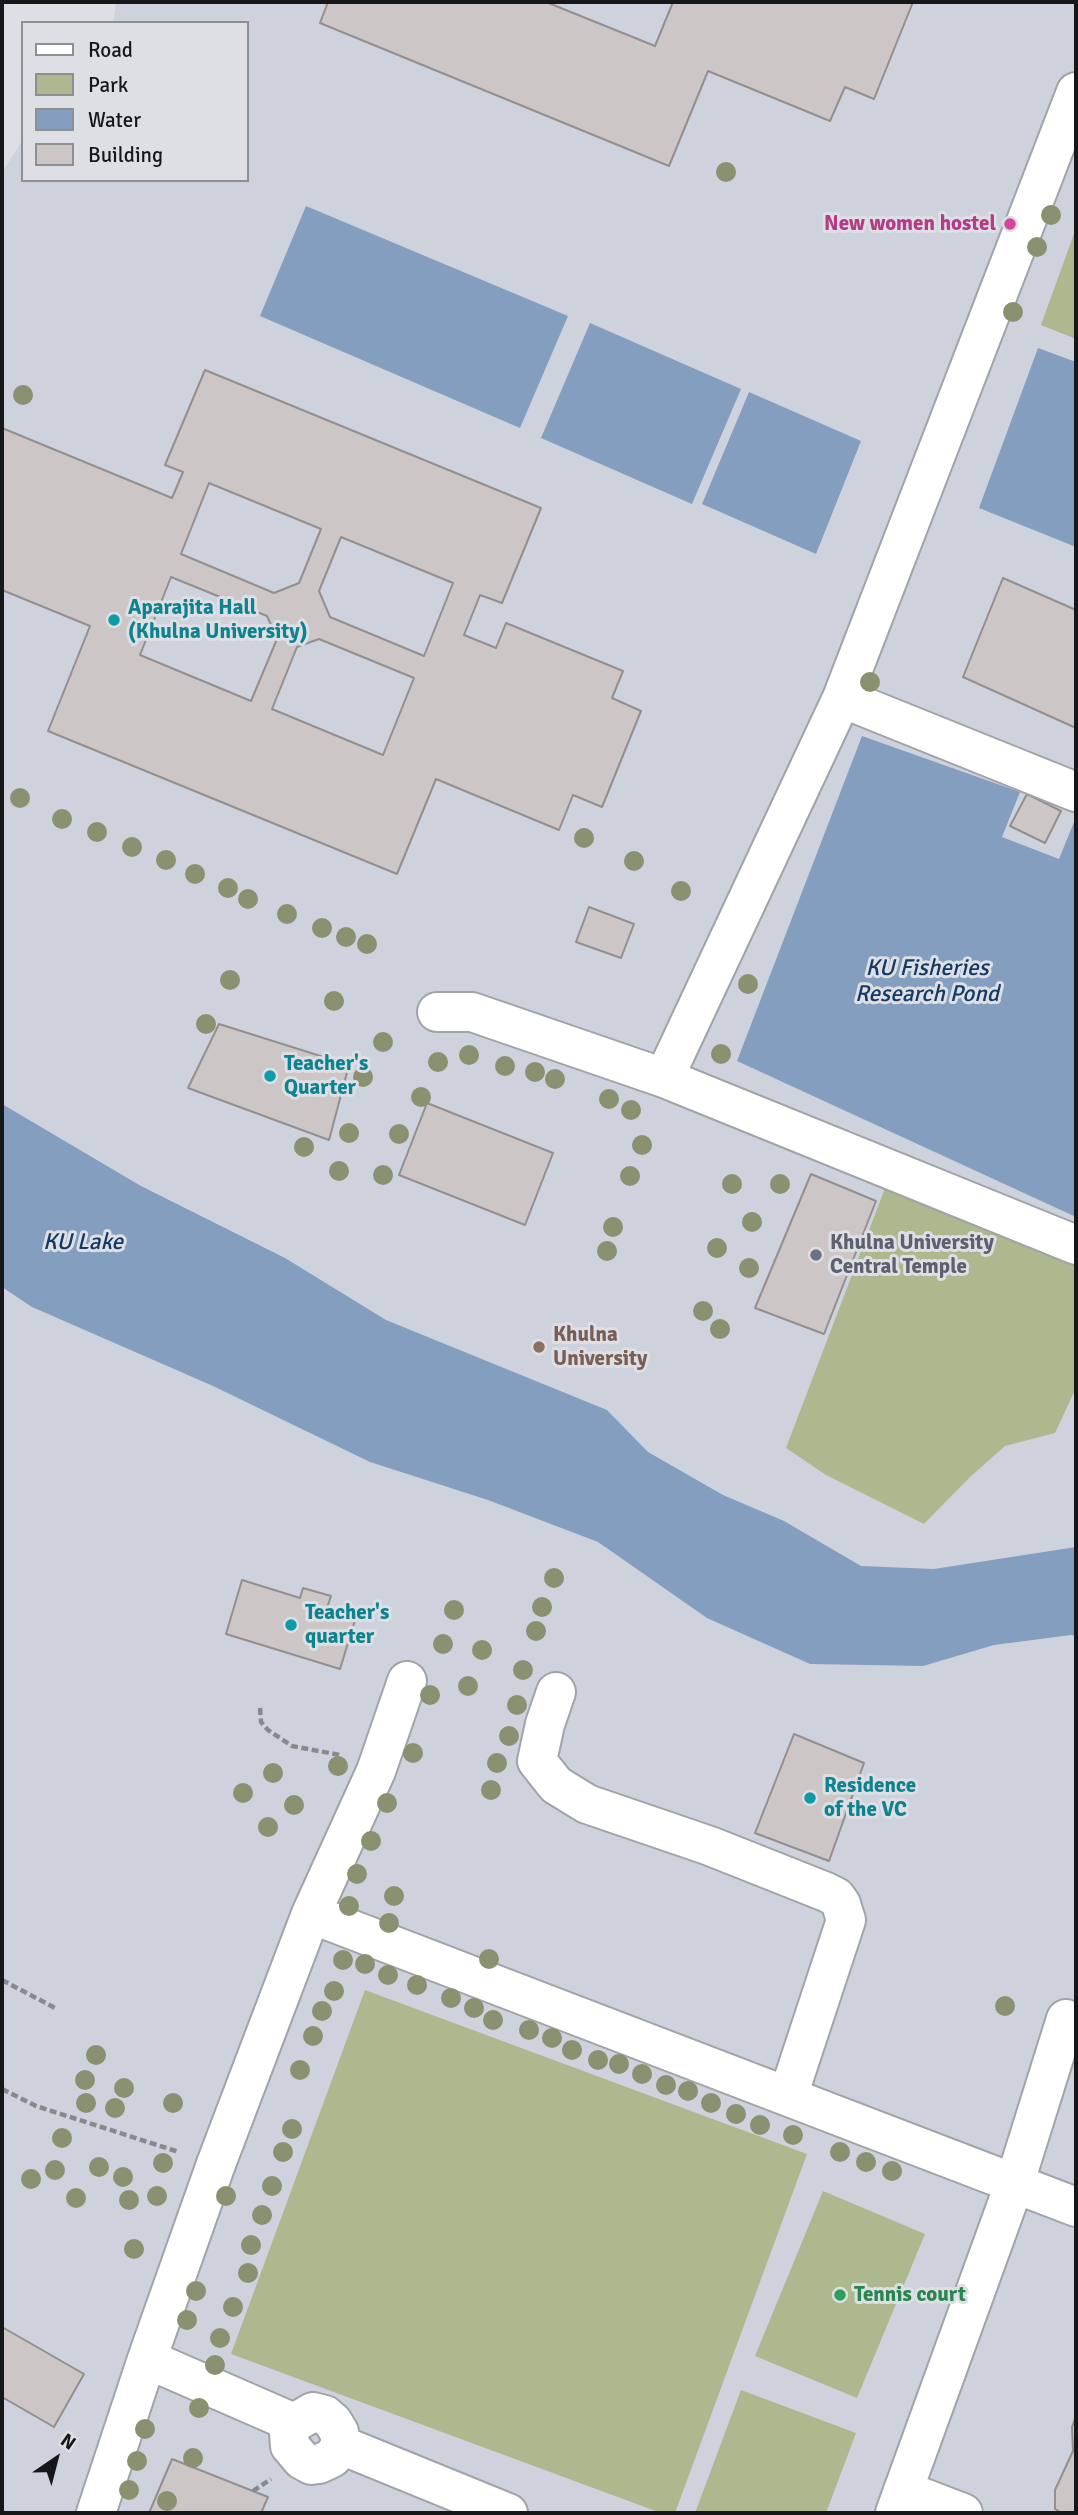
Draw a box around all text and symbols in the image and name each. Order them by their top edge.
legend [21,21,248,182]
text: Road [88,37,133,63]
text: Park [88,72,128,98]
text: Water [88,107,141,133]
text: Building [88,142,163,168]
place label: New women hostel [824,211,996,237]
marker: New women hostel [1002,216,1018,232]
place label: Aparajita Hall (Khulna University) [128,595,308,645]
marker: Aparajita Hall (Khulna University) [106,612,122,628]
water label: KU Fisheries Research Pond [855,955,999,1009]
place label: Teacher's Quarter [284,1051,368,1101]
marker: Teacher's Quarter [262,1068,278,1084]
water label: KU Lake [43,1229,123,1257]
place label: Khulna University Central Temple [830,1230,994,1280]
marker: Khulna University Central Temple [808,1247,824,1263]
place label: Khulna University [553,1322,647,1372]
marker: Khulna University [531,1339,547,1355]
place label: Teacher's quarter [305,1600,389,1650]
marker: Teacher's quarter [283,1617,299,1633]
place label: Residence of the VC [824,1773,916,1823]
marker: Residence of the VC [802,1790,818,1806]
place label: Tennis court [854,2282,966,2308]
marker: Tennis court [832,2287,848,2303]
north arrow [21,2424,91,2494]
text: N [56,2428,80,2455]

